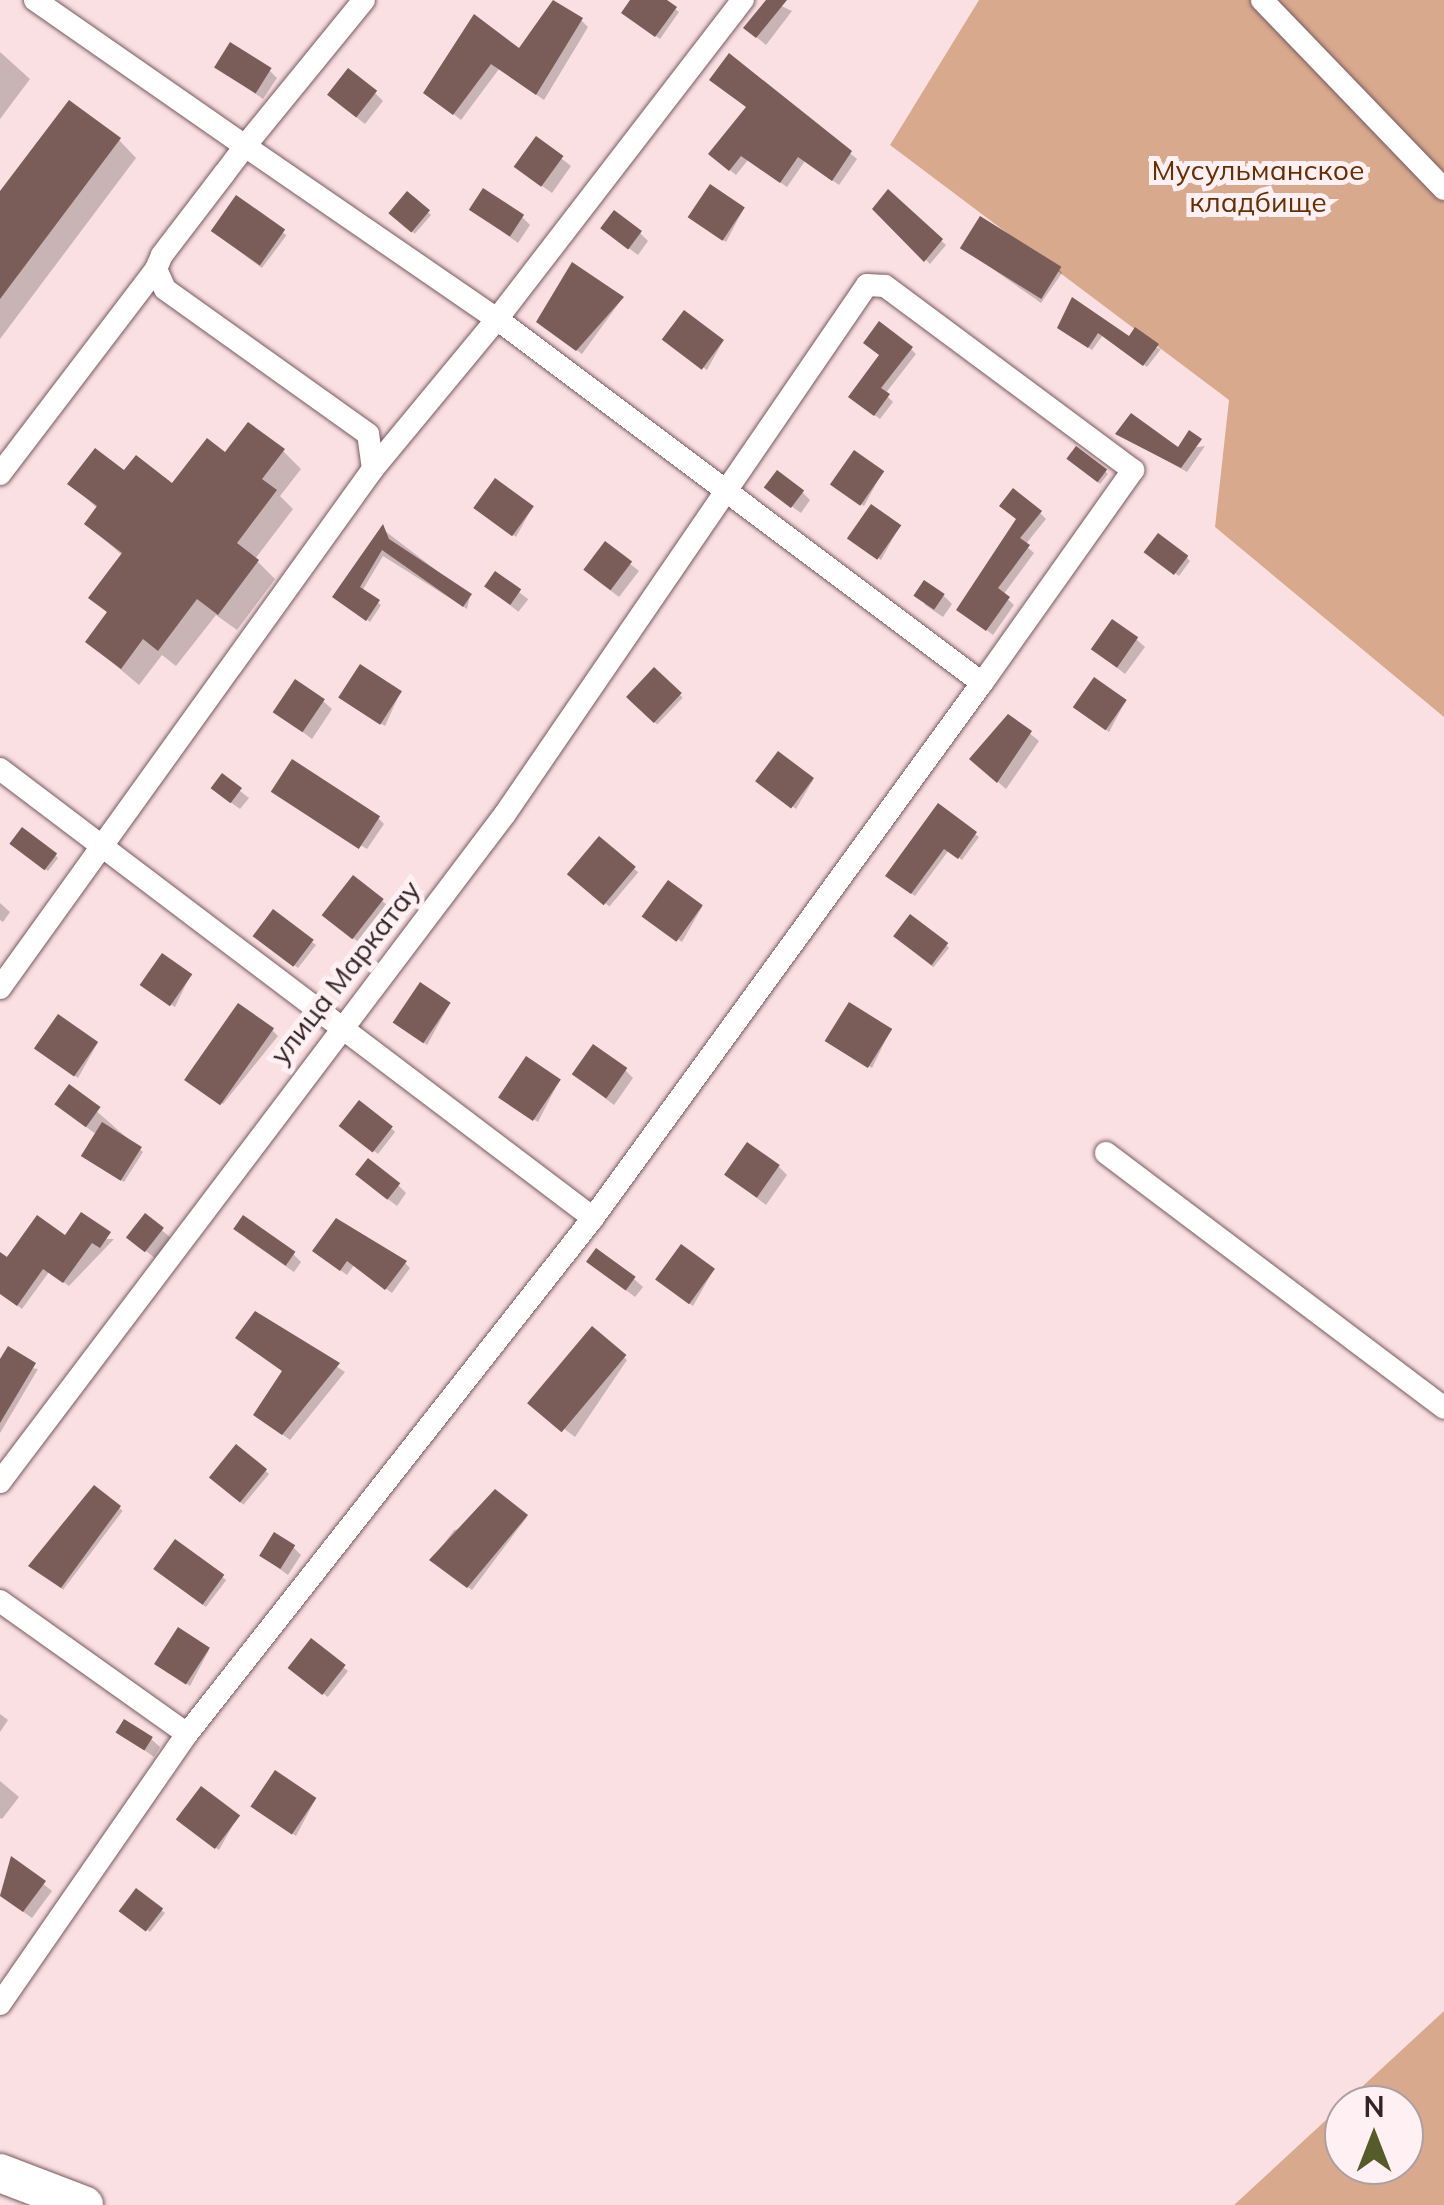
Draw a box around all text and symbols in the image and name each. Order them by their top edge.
park label: Мусульманское кладбище [1152,153,1364,219]
street label: улица Маркатау [263,873,427,1071]
north arrow [1324,2085,1424,2185]
text: N [1363,2089,1385,2124]

